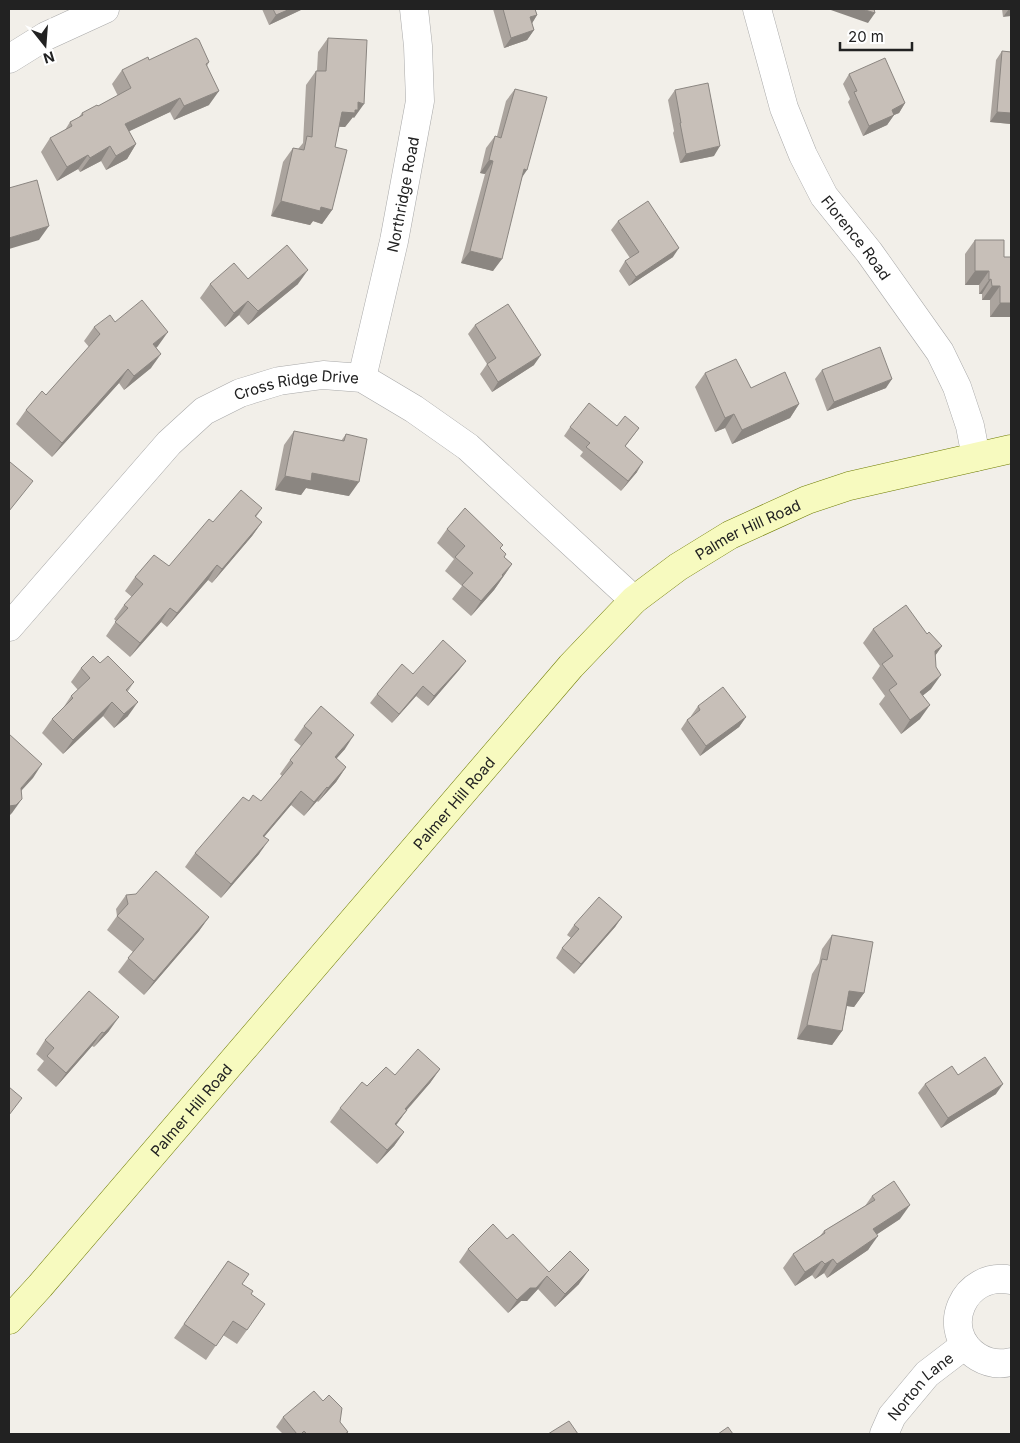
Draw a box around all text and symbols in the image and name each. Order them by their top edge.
north arrow [20,20,70,70]
scale bar [840,20,912,52]
text: 20 m [848,27,884,46]
text: N [41,48,57,68]
street label: Northridge Road [382,135,423,254]
street label: Florence Road [818,191,895,284]
street label: Cross Ridge Drive [230,365,360,404]
street label: Palmer Hill Road [691,495,803,564]
street label: Palmer Hill Road [409,753,499,853]
street label: Palmer Hill Road [146,1060,236,1160]
street label: Norton Lane [883,1348,957,1424]

